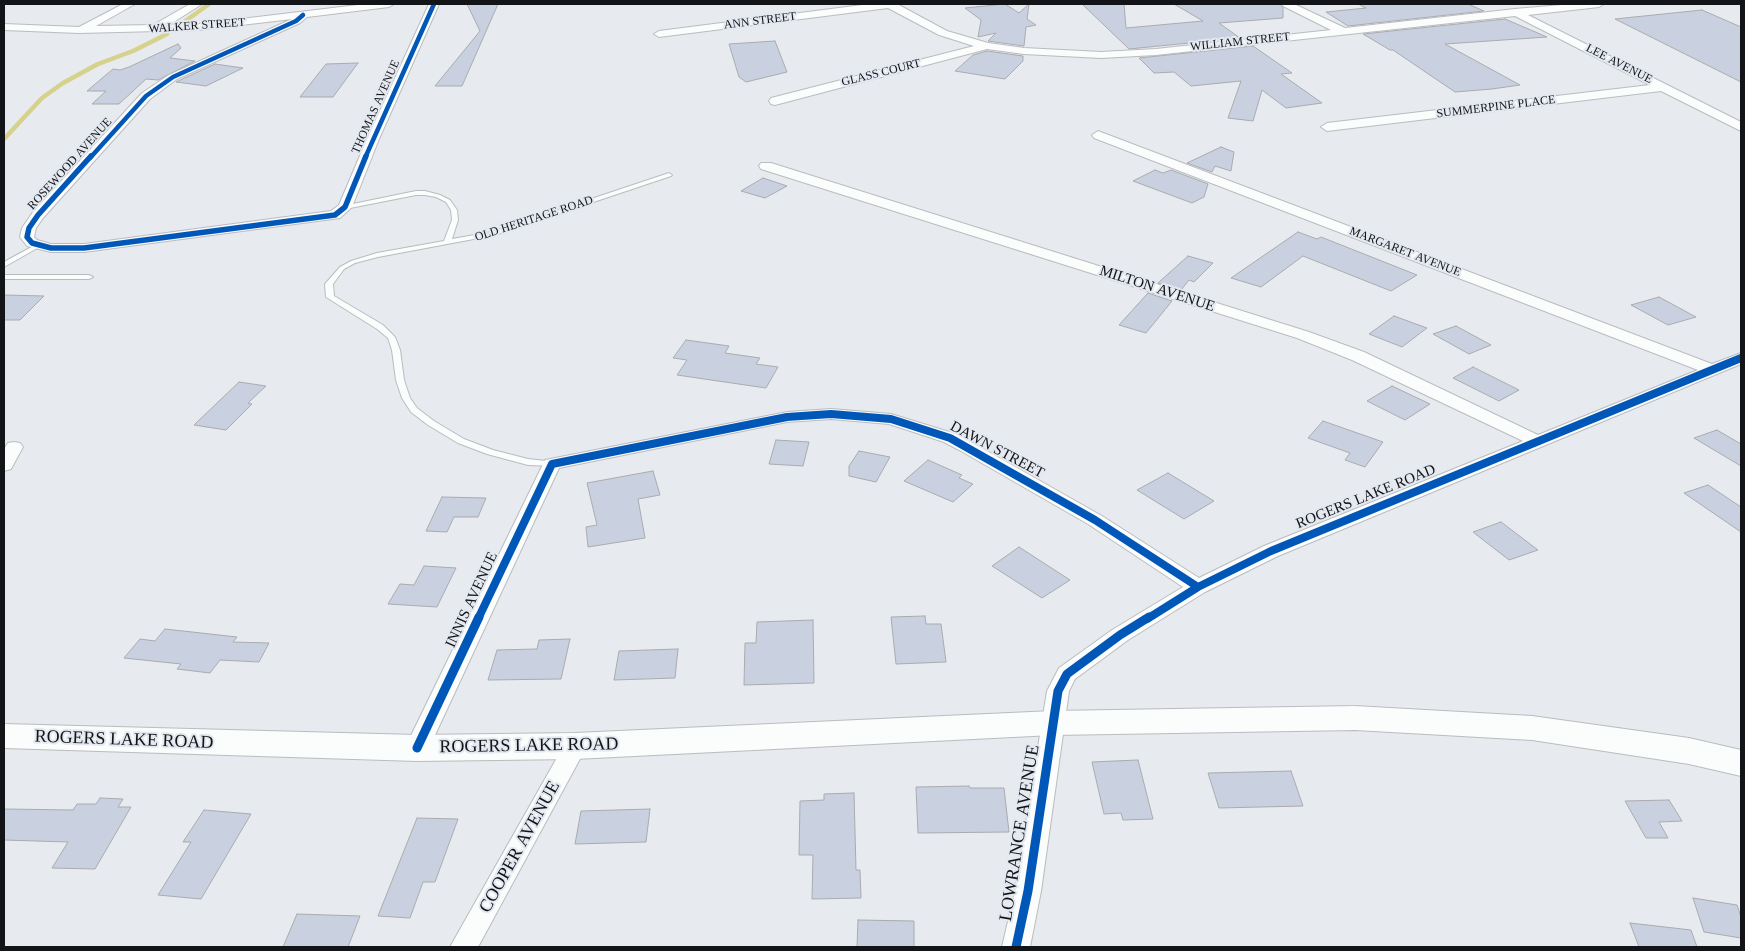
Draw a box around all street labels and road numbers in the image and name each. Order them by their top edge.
street label: ANN STREET [723,9,797,33]
street label: WALKER STREET [148,15,246,37]
street label: WILLIAM STREET [1189,30,1291,54]
street label: LEE AVENUE [1583,41,1655,87]
street label: GLASS COURT [840,56,922,90]
street label: THOMAS AVENUE [349,58,403,156]
street label: SUMMERPINE PLACE [1436,93,1556,121]
street label: ROSEWOOD AVENUE [25,115,115,213]
street label: OLD HERITAGE ROAD [473,193,595,245]
street label: MARGARET AVENUE [1347,224,1463,280]
street label: MILTON AVENUE [1097,262,1217,316]
street label: DAWN STREET [947,418,1047,482]
street label: ROGERS LAKE ROAD [1293,461,1439,533]
street label: INNIS AVENUE [442,549,502,651]
street label: ROGERS LAKE ROAD [34,726,214,754]
street label: ROGERS LAKE ROAD [439,734,619,758]
street label: LOWRANCE AVENUE [995,743,1045,923]
street label: COOPER AVENUE [475,777,565,917]

